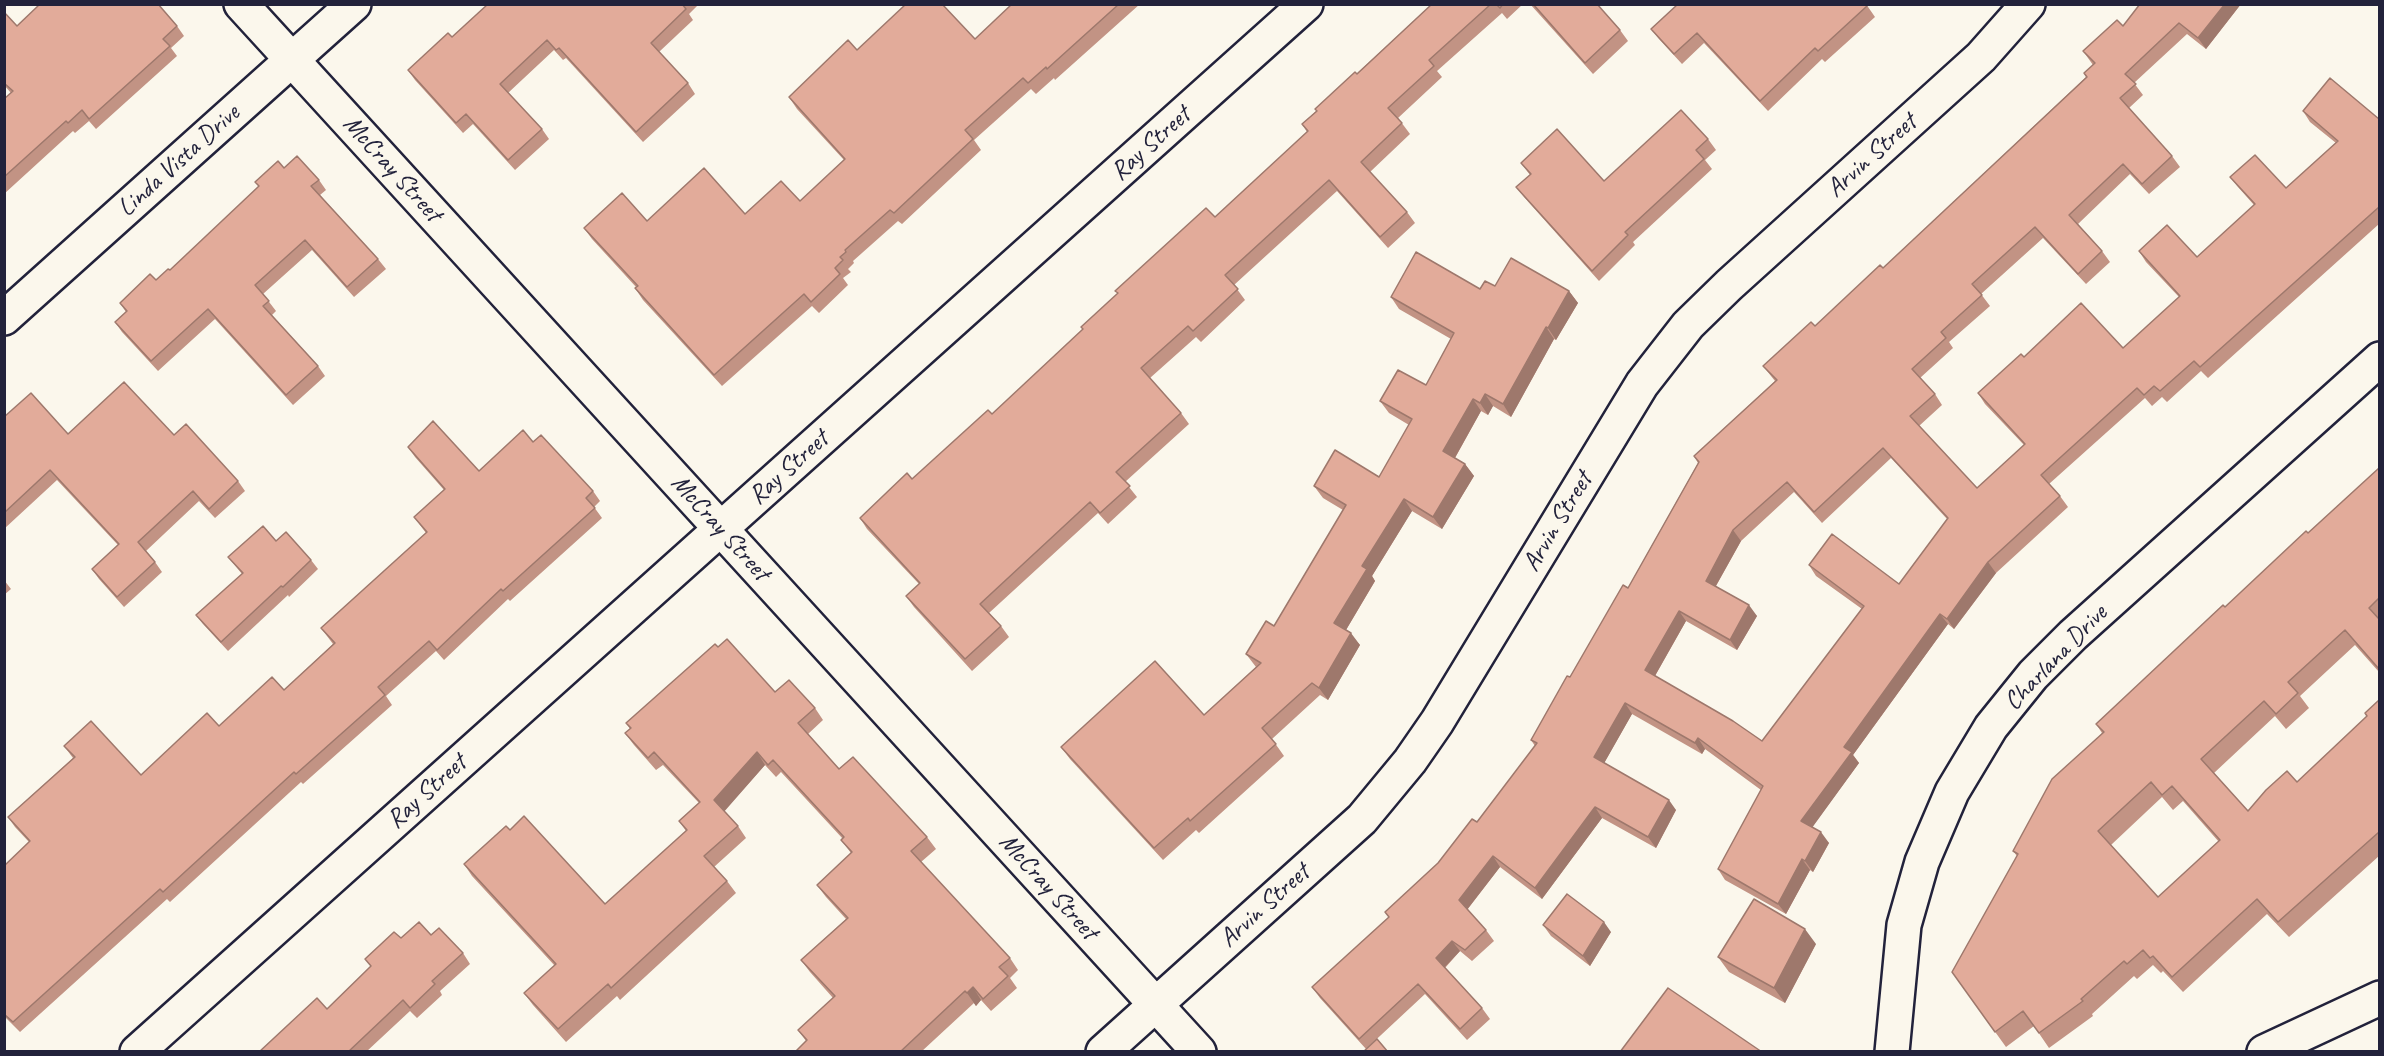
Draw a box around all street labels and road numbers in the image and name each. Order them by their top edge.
street label: Linda Vista Drive [112,98,246,224]
street label: Ray Street [1105,100,1197,188]
street label: Arvin Street [1821,108,1923,204]
street label: McCray Street [336,109,448,229]
street label: Ray Street [743,424,835,512]
street label: Arvin Street [1516,467,1600,577]
street label: McCray Street [664,468,776,588]
street label: Charlana Drive [1998,599,2114,717]
street label: Ray Street [381,748,473,836]
street label: McCray Street [992,827,1104,947]
street label: Arvin Street [1214,858,1316,954]

